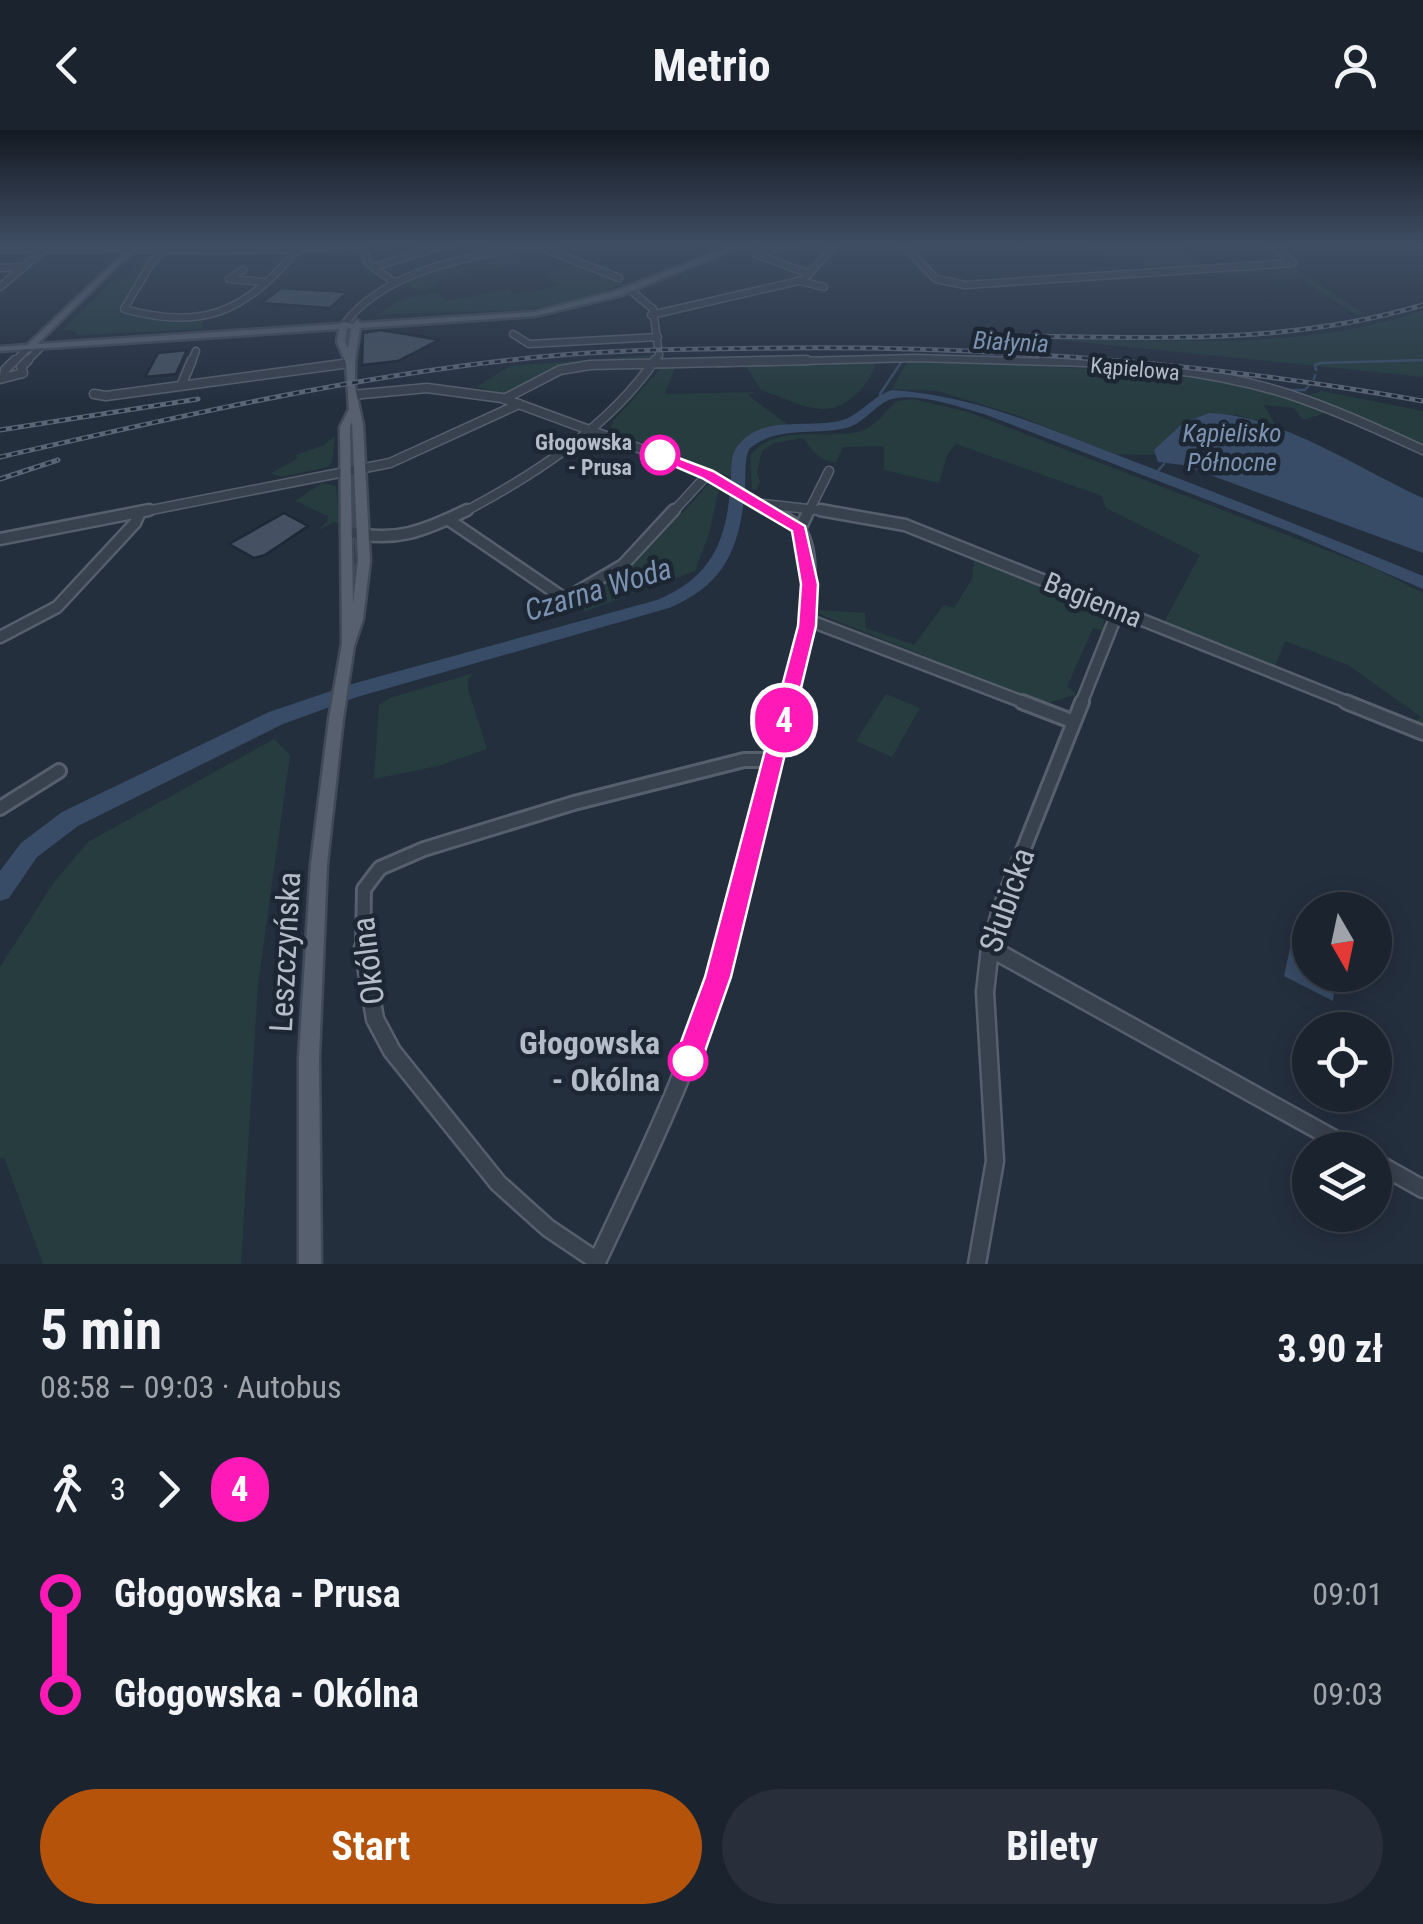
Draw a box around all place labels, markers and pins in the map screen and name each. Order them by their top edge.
place label: Głogowska - Prusa [535,430,632,480]
marker: Głogowska - Prusa [641,436,679,474]
place label: Głogowska - Okólna [519,1024,660,1099]
marker: Głogowska - Okólna [669,1042,707,1080]

